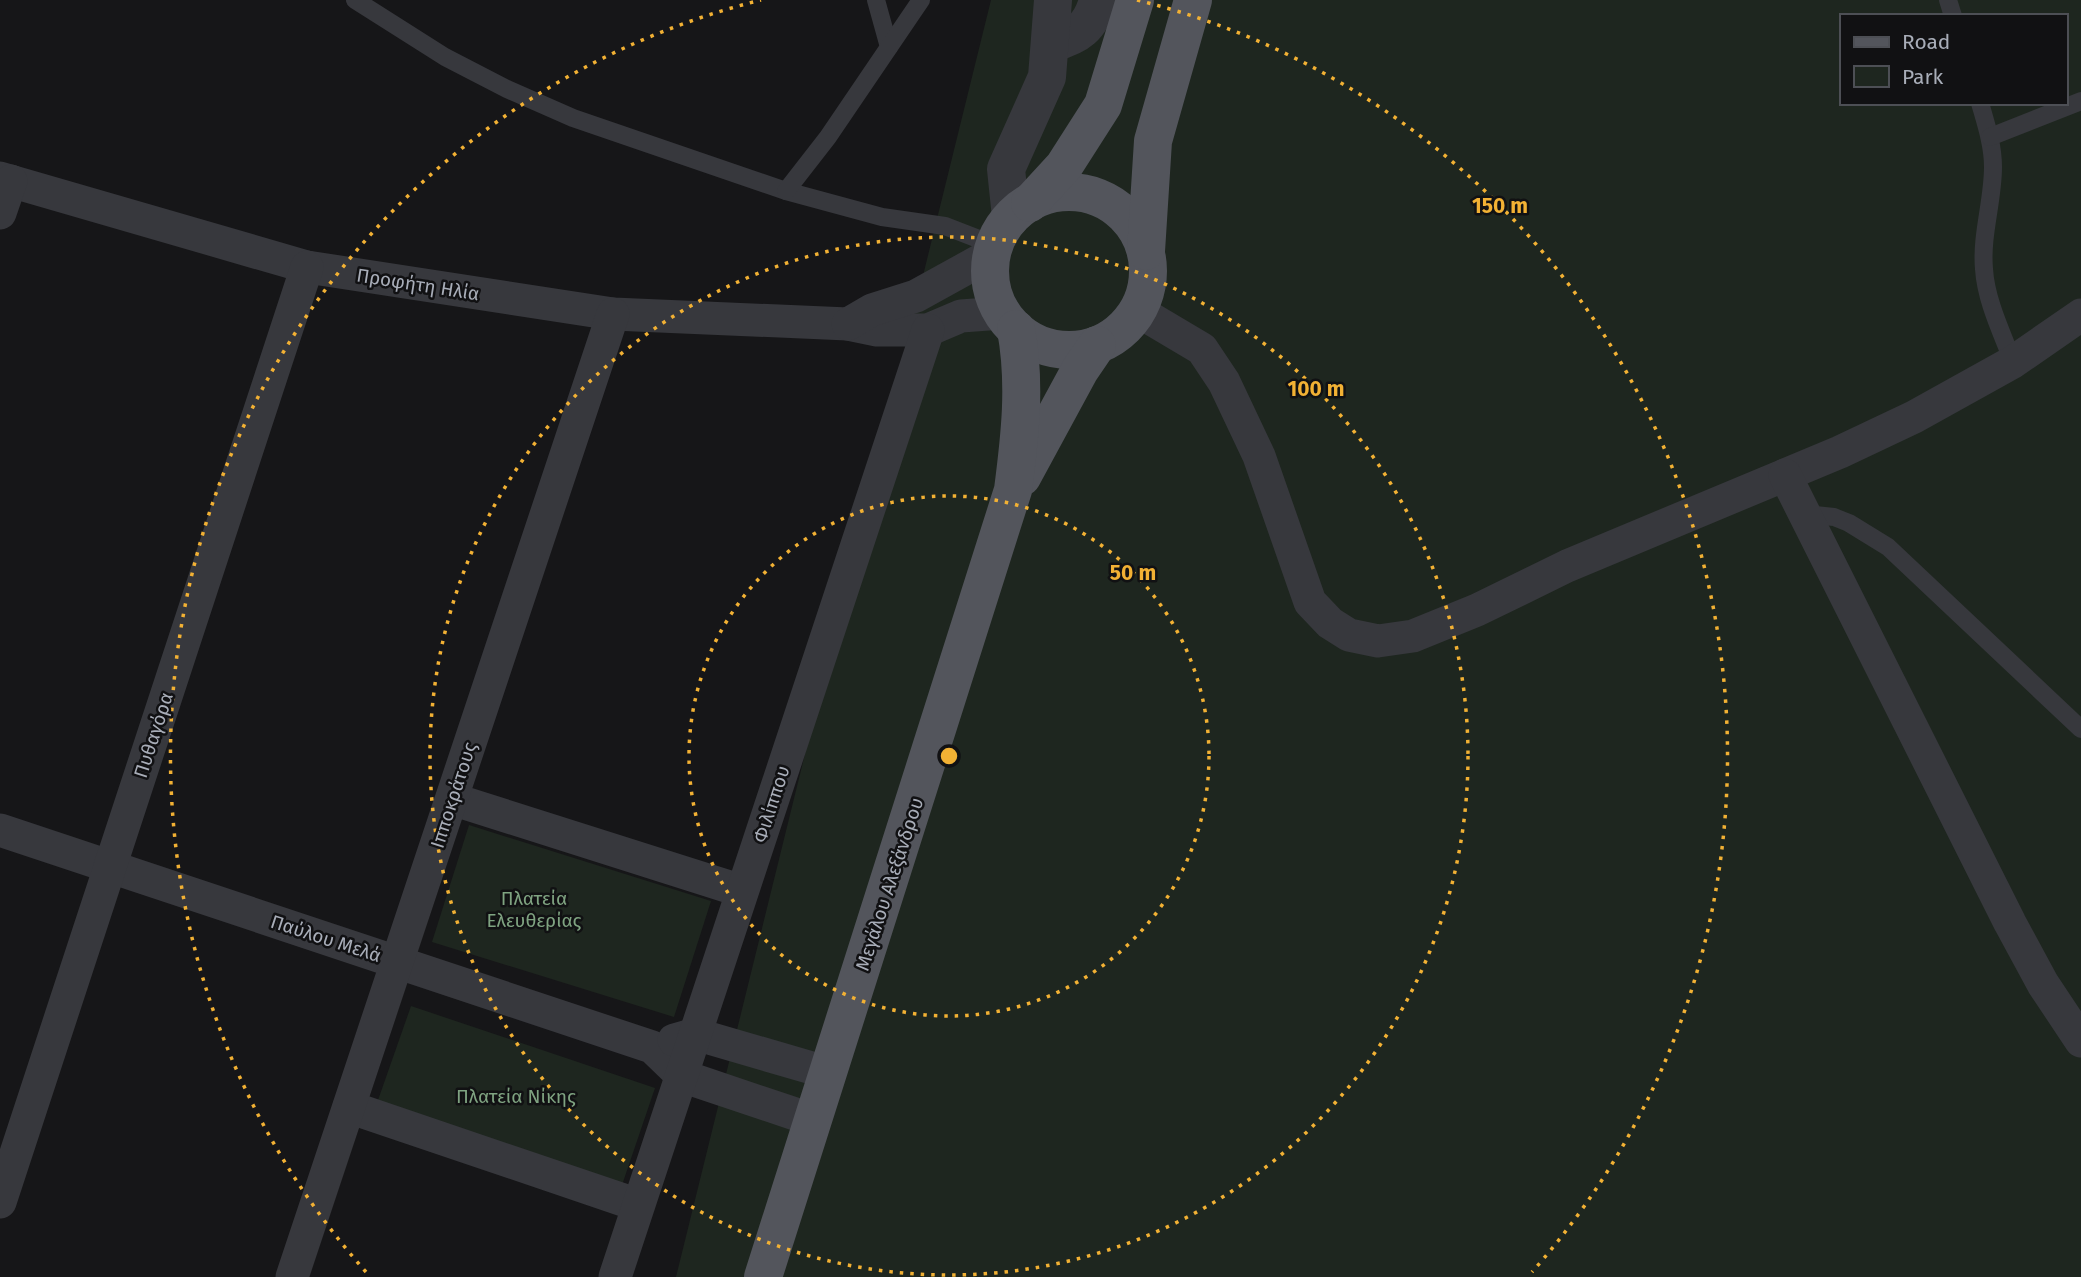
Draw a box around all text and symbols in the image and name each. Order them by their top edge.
legend [1840,14,2067,105]
text: Road [1902,29,1950,55]
text: Park [1902,64,1944,90]
text: 150 m [1472,193,1528,219]
street label: Προφήτη Ηλία [355,263,481,306]
text: 100 m [1287,376,1345,402]
text: 50 m [1110,560,1156,586]
street label: Πυθαγόρα [129,690,178,781]
street label: Ιπποκράτους [426,739,481,851]
centre of rings [937,744,961,768]
street label: Φιλίππου [748,763,795,846]
street label: Μεγάλου Αλεξάνδρου [851,795,928,974]
park label: Πλατεία Ελευθερίας [487,887,582,932]
street label: Παύλου Μελά [268,910,384,967]
park label: Πλατεία Νίκης [456,1085,576,1108]

